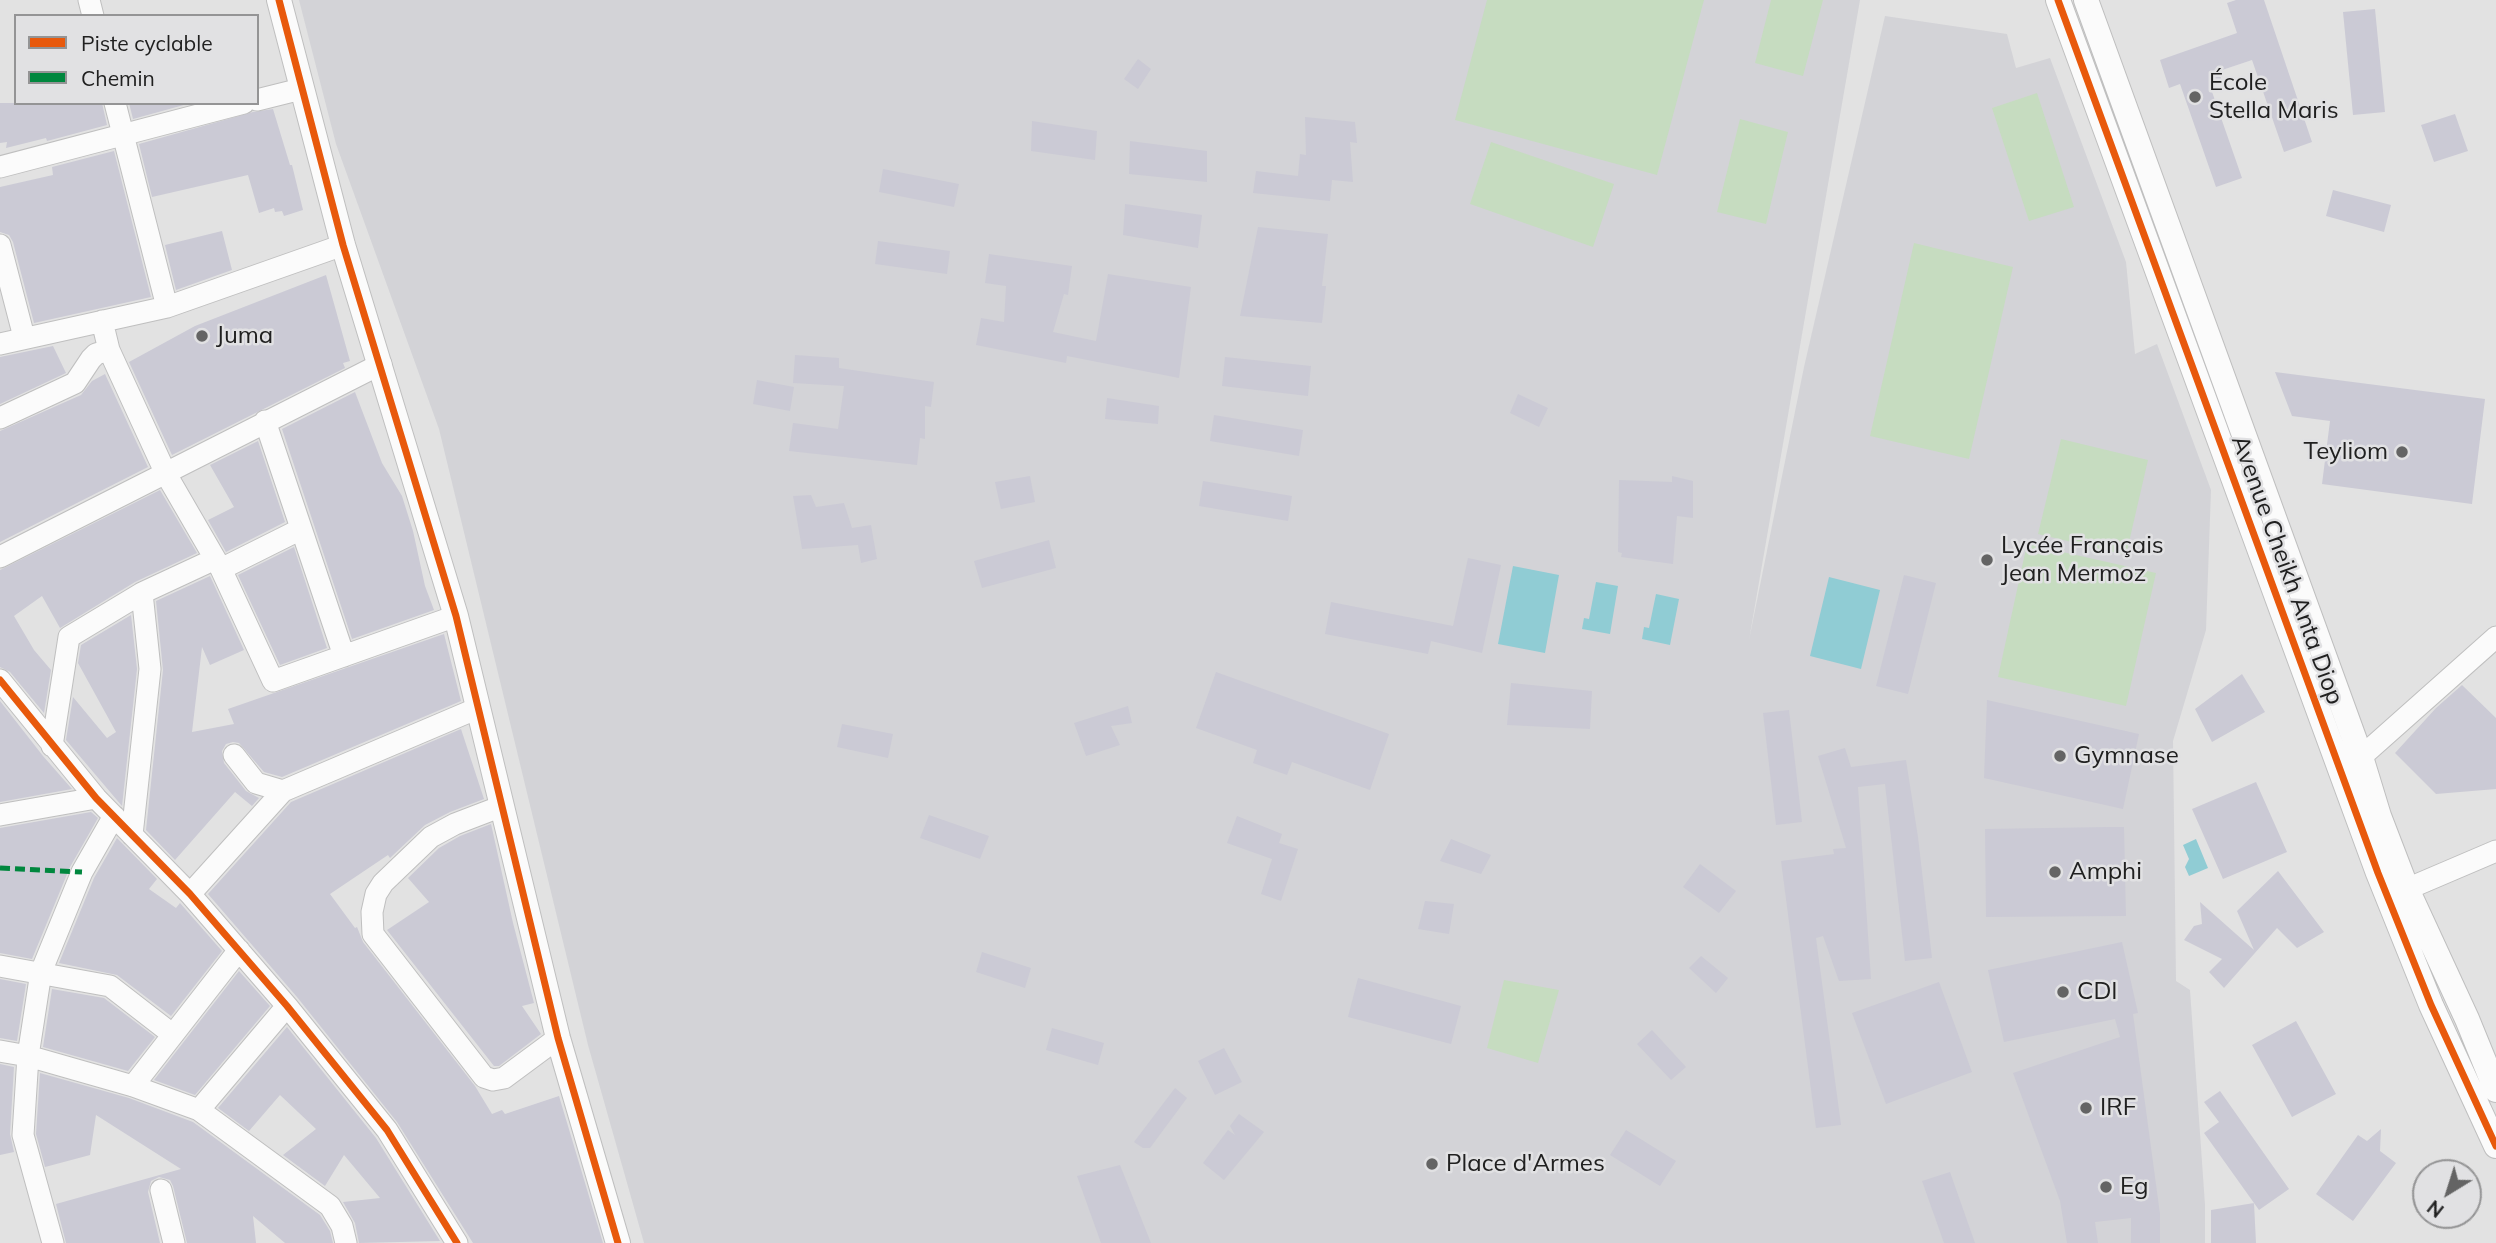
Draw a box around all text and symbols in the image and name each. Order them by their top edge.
legend [14,14,259,105]
text: Piste cyclable [81,30,213,56]
text: Chemin [81,65,155,91]
place label: École Stella Maris [2209,69,2339,125]
marker: École Stella Maris [2187,89,2203,105]
place label: Juma [216,322,273,350]
marker: Juma [194,328,210,344]
street label: Avenue Cheikh Anta Diop [2225,431,2349,709]
place label: Teyliom [2303,438,2388,466]
marker: Teyliom [2394,444,2410,460]
place label: Lycée Français Jean Mermoz [2001,532,2164,588]
marker: Lycée Français Jean Mermoz [1979,552,1995,568]
place label: Gymnase [2074,742,2179,770]
marker: Gymnase [2052,748,2068,764]
place label: Amphi [2069,858,2142,886]
marker: Amphi [2047,864,2063,880]
place label: CDI [2077,978,2118,1006]
marker: CDI [2055,984,2071,1000]
place label: IRF [2100,1094,2136,1122]
marker: IRF [2078,1100,2094,1116]
place label: Place d'Armes [1446,1150,1605,1178]
marker: Place d'Armes [1424,1156,1440,1172]
north arrow [2412,1159,2482,1229]
place label: Eg [2120,1173,2148,1201]
marker: Eg [2098,1179,2114,1195]
text: N [2422,1195,2448,1223]

